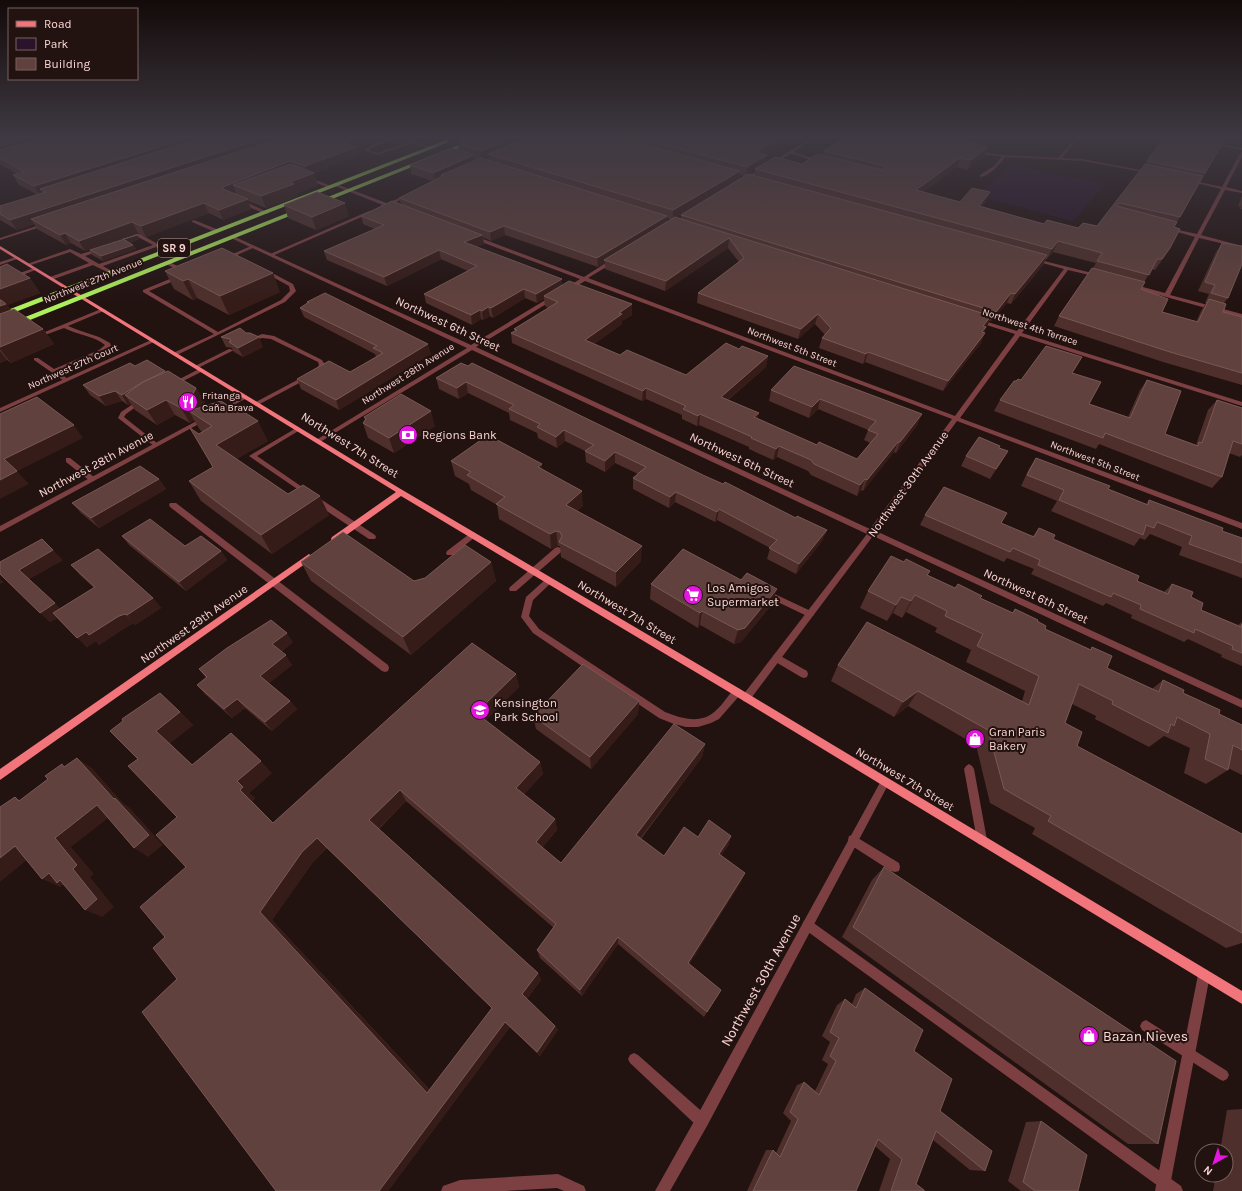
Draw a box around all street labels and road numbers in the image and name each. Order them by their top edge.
road number: SR 9 [158,239,190,257]
street label: Northwest 27th Avenue [42,256,144,306]
street label: Northwest 6th Street [393,294,503,355]
street label: Northwest 4th Terrace [981,306,1079,348]
street label: Northwest 5th Street [746,324,839,370]
street label: Northwest 28th Avenue [360,341,456,407]
street label: Northwest 27th Court [26,342,120,392]
street label: Northwest 7th Street [299,409,402,481]
street label: Northwest 28th Avenue [36,428,156,500]
street label: Northwest 30th Avenue [865,428,951,540]
street label: Northwest 6th Street [687,430,797,491]
street label: Northwest 5th Street [1049,438,1142,484]
street label: Northwest 6th Street [981,566,1091,627]
street label: Northwest 7th Street [575,577,679,647]
street label: Northwest 29th Avenue [138,582,250,666]
street label: Northwest 7th Street [853,744,957,814]
street label: Northwest 30th Avenue [717,911,805,1049]

